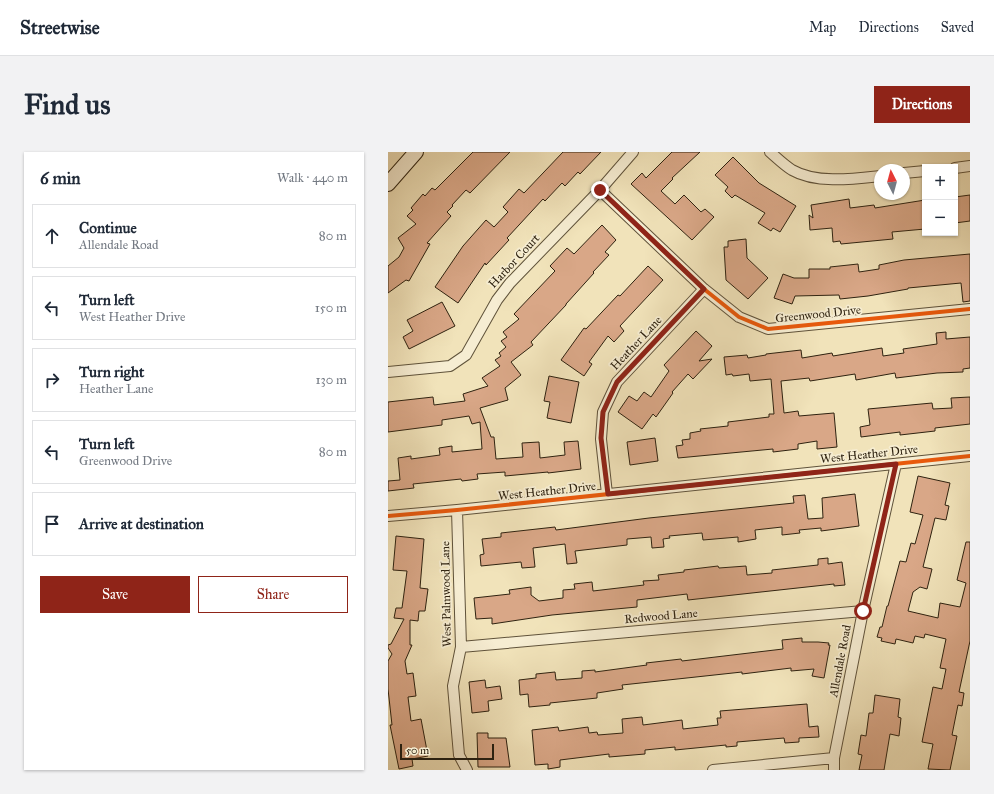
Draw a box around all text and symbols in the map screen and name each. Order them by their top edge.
text: Streetwise [20,16,100,39]
text: Map [809,19,836,36]
text: Directions [858,19,919,36]
text: Saved [941,19,974,36]
button: Directions [874,86,970,123]
text: Find us [24,87,110,122]
north arrow [874,164,910,200]
map controls [922,164,958,236]
button: + [922,164,958,200]
text: 6 min [40,168,81,189]
text: Walk · 440 m [277,170,348,186]
route end [591,181,609,199]
button: − [922,200,958,236]
text: Continue [79,219,137,237]
icon: ahead [41,225,63,247]
text: 80 m [319,228,347,244]
street label: Harbor Court [486,231,543,291]
text: Allendale Road [79,237,159,253]
text: Turn left [79,291,135,309]
icon: left [41,297,63,319]
text: 150 m [315,300,347,316]
street label: Greenwood Drive [775,303,861,325]
text: West Heather Drive [79,309,185,325]
street label: Heather Lane [607,313,665,373]
text: Turn right [79,363,144,381]
icon: right [41,369,63,391]
text: 130 m [315,372,347,388]
text: Heather Lane [79,381,153,397]
text: Turn left [79,435,135,453]
icon: left [41,441,63,463]
street label: West Heather Drive [819,442,919,466]
text: 80 m [319,444,347,460]
text: Greenwood Drive [79,453,172,469]
street label: West Heather Drive [497,479,597,503]
icon: arrive [41,513,63,535]
text: Arrive at destination [79,515,204,533]
street label: West Palmwood Lane [438,541,454,647]
button: Save [40,576,190,613]
button: Share [198,576,348,613]
route start [854,602,872,620]
street label: Redwood Lane [624,606,698,626]
street label: Allendale Road [826,624,854,699]
scale bar [400,742,494,761]
text: 50 m [406,744,429,757]

